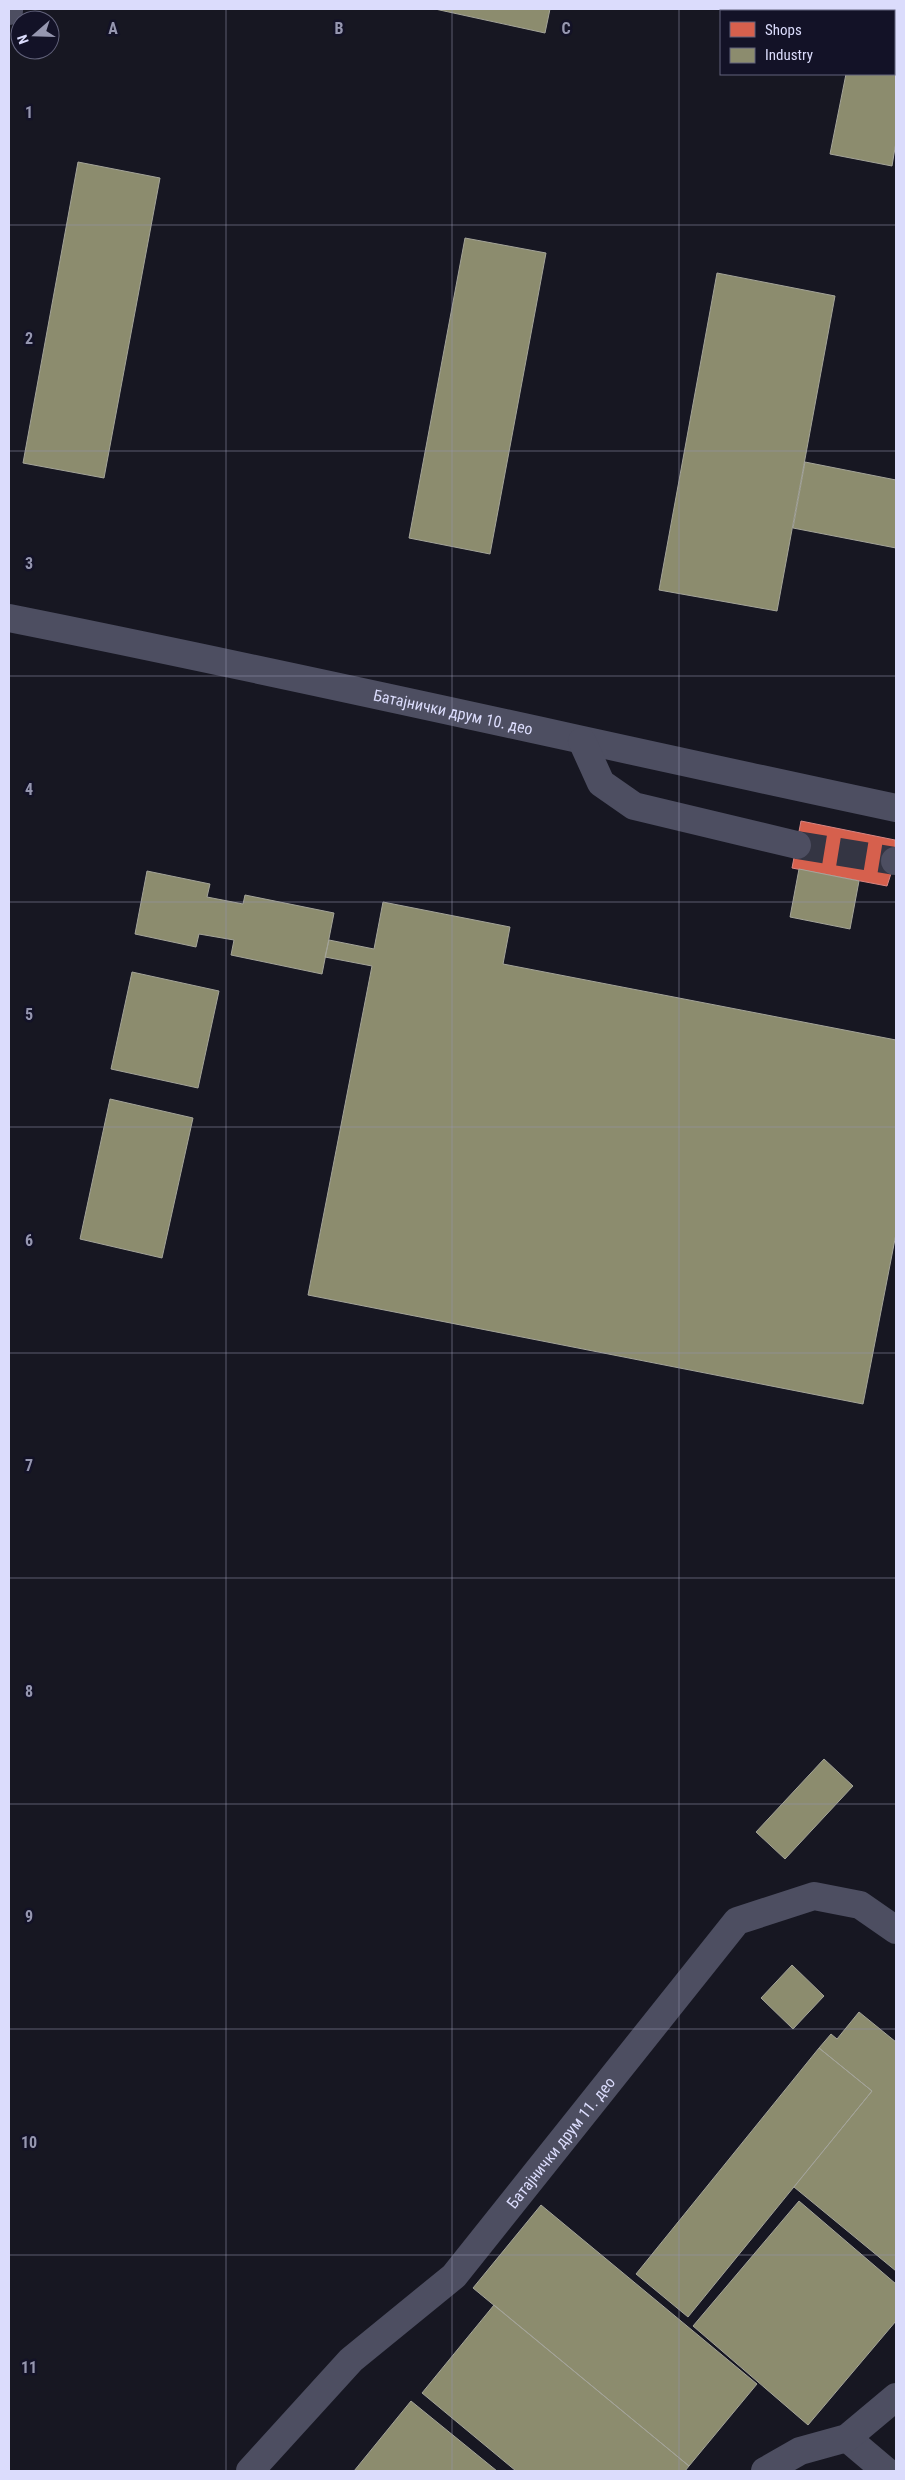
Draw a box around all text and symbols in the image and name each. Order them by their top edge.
north arrow [10,10,60,60]
legend [720,10,895,75]
text: A [108,19,118,38]
text: B [335,19,344,38]
text: C [561,19,571,38]
text: Shops [765,21,802,39]
text: N [14,33,32,46]
text: Industry [765,46,813,64]
text: 1 [25,103,33,122]
text: 2 [25,329,33,348]
text: 3 [25,554,33,573]
street label: Батајнички друм 10. део [372,686,535,739]
text: 4 [25,780,33,799]
text: 5 [25,1005,33,1024]
text: 6 [25,1231,33,1250]
text: 7 [25,1456,33,1475]
text: 8 [25,1682,33,1701]
text: 9 [25,1907,33,1926]
street label: Батајнички друм 11. део [503,2073,619,2212]
text: 10 [21,2133,37,2152]
text: 11 [21,2358,37,2377]

